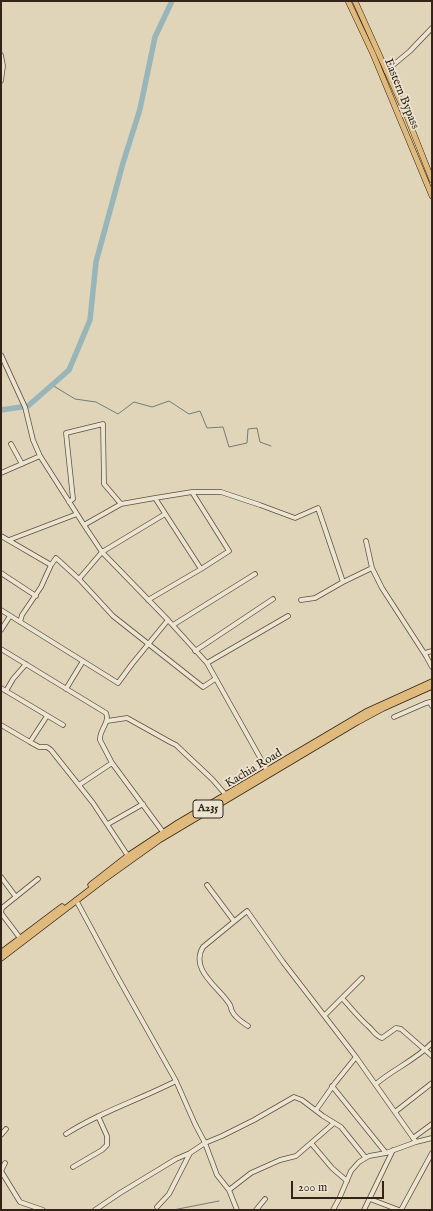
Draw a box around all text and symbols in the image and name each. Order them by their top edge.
street label: Eastern Bypass [380,57,422,131]
street label: Kachia Road [223,746,285,792]
road number: A235 [193,800,223,818]
scale bar [293,1173,386,1199]
text: 200 m [298,1180,327,1195]

